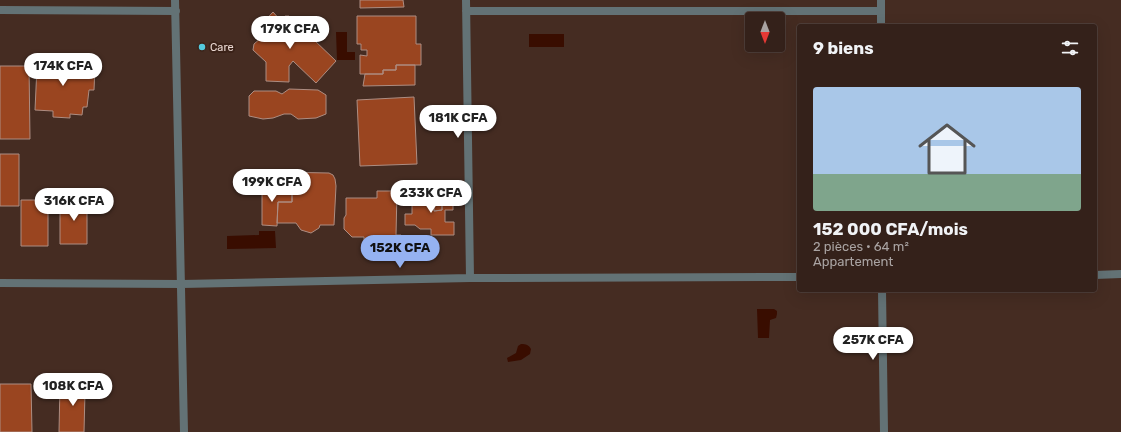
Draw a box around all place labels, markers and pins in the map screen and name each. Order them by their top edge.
pin: 179K CFA [249,16,331,50]
place label: Care [210,41,234,54]
marker: Care [197,42,207,52]
pin: 174K CFA [22,53,104,87]
pin: 181K CFA [417,105,499,139]
pin: 199K CFA [231,169,313,203]
pin: 233K CFA [390,180,472,214]
pin: 316K CFA [33,188,115,222]
pin: 152K CFA [359,235,441,269]
pin: 257K CFA [832,327,914,361]
pin: 108K CFA [32,373,114,407]

